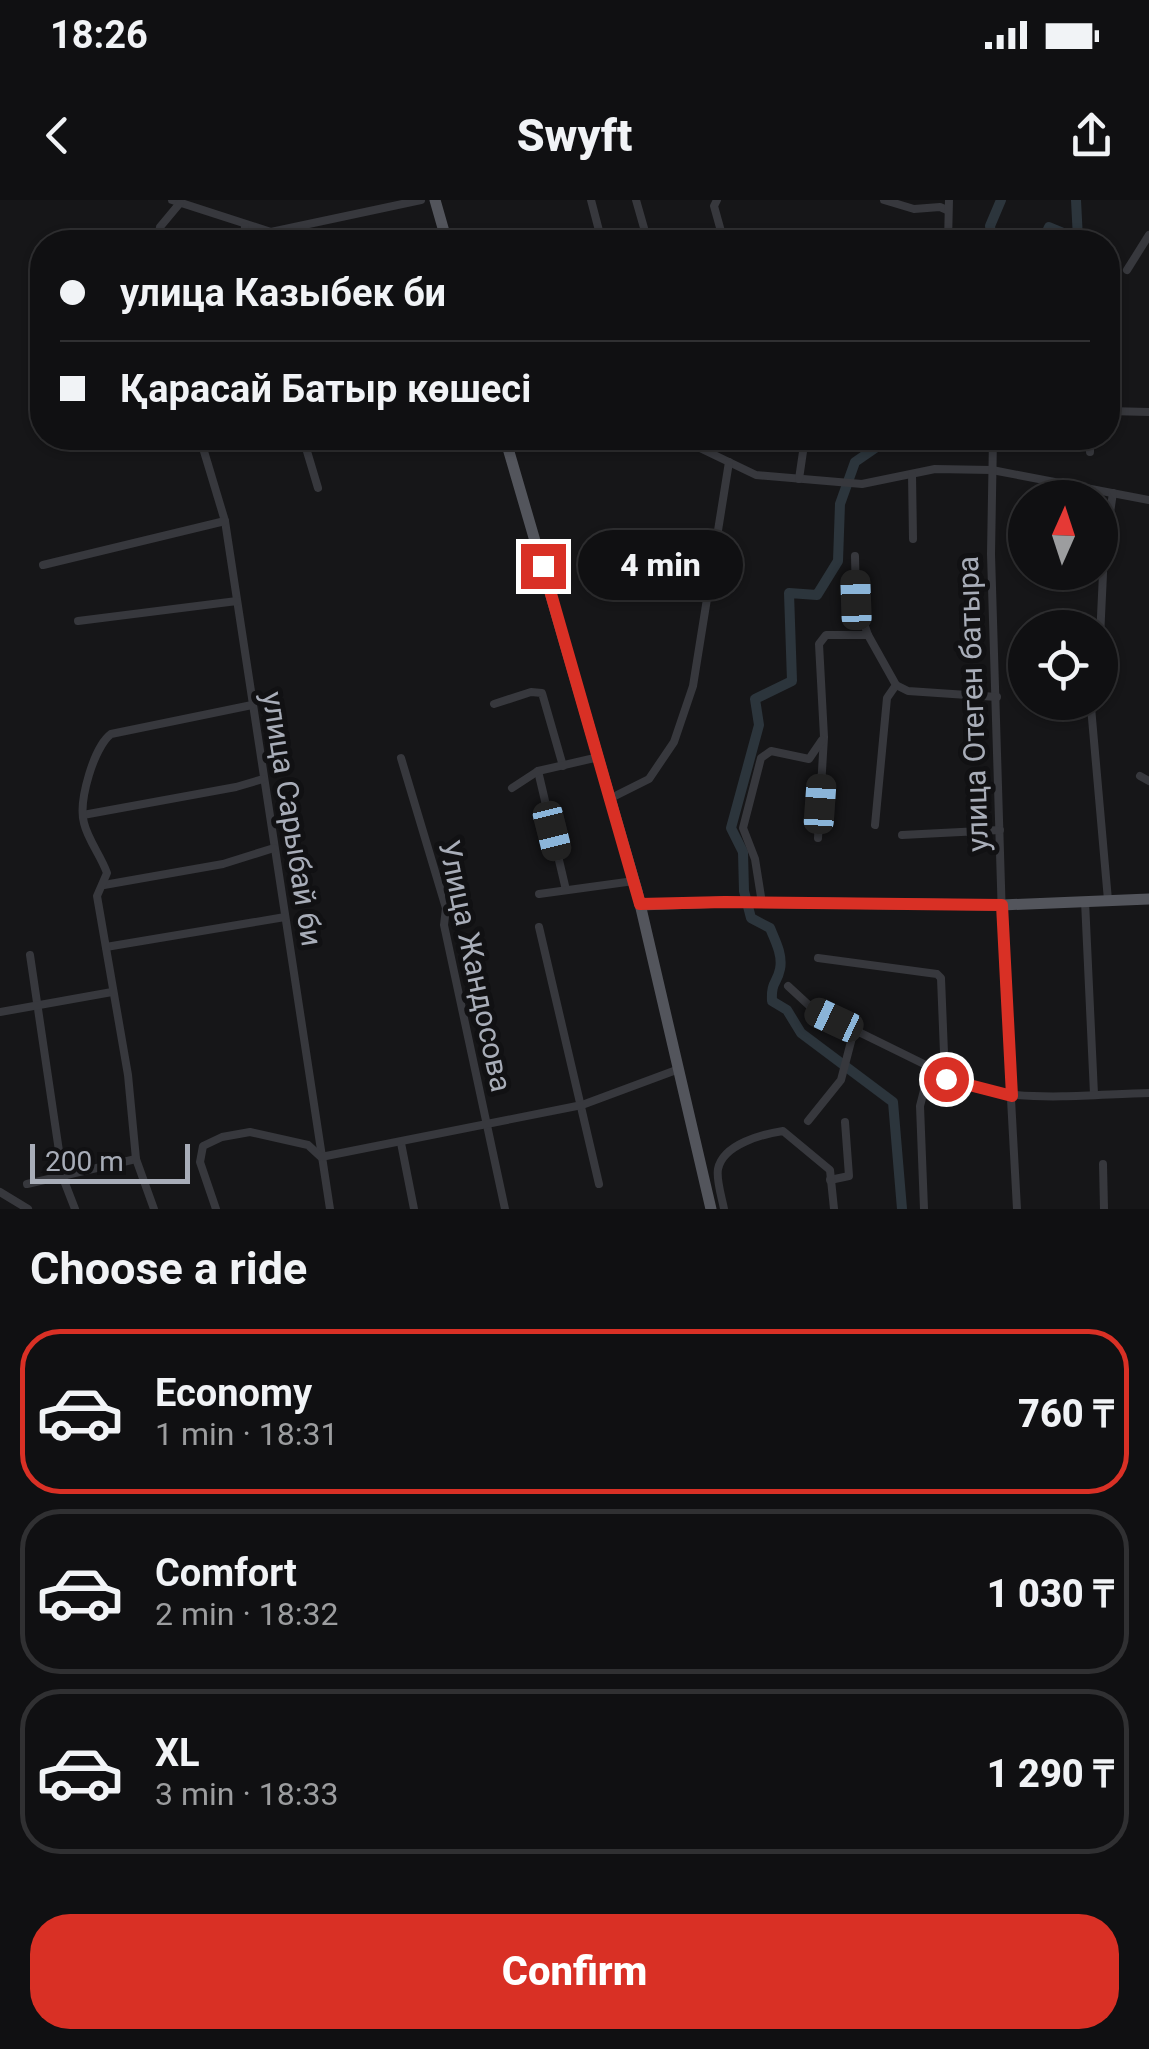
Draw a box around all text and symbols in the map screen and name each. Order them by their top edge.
text: 18:26 [50,13,148,57]
icon: back [30,108,85,163]
icon: share [1064,108,1119,163]
text: Swyft [517,109,632,162]
text: улица Казыбек би [120,271,446,315]
text: Қарасай Батыр көшесі [120,367,531,411]
north arrow [1008,480,1118,590]
map controls [1008,480,1118,720]
callout: 4 min [578,531,743,601]
route end [521,544,566,589]
text: 4 min [620,546,701,584]
street label: улица Отеген батыра [950,555,995,853]
car [840,569,872,631]
button: locate [1008,610,1118,720]
street label: улица Сарыбай би [255,689,330,949]
car [803,773,837,835]
car [530,798,574,864]
street label: Улица Жандосова [432,837,519,1095]
car [800,994,868,1046]
route start [924,1057,969,1102]
scale bar [30,1139,190,1184]
text: 200 m [45,1145,124,1178]
text: Choose a ride [30,1242,307,1295]
icon: car [35,1367,125,1457]
text: Economy [155,1371,312,1415]
text: 760 ₸ [1018,1392,1114,1436]
text: 1 min · 18:31 [155,1415,338,1453]
icon: car [35,1547,125,1637]
text: Comfort [155,1551,297,1595]
text: 1 030 ₸ [987,1572,1114,1616]
text: 2 min · 18:32 [155,1595,338,1633]
icon: car [35,1727,125,1817]
text: XL [155,1731,200,1775]
text: 1 290 ₸ [987,1752,1114,1796]
text: 3 min · 18:33 [155,1775,338,1813]
button: Confirm [30,1914,1119,2029]

